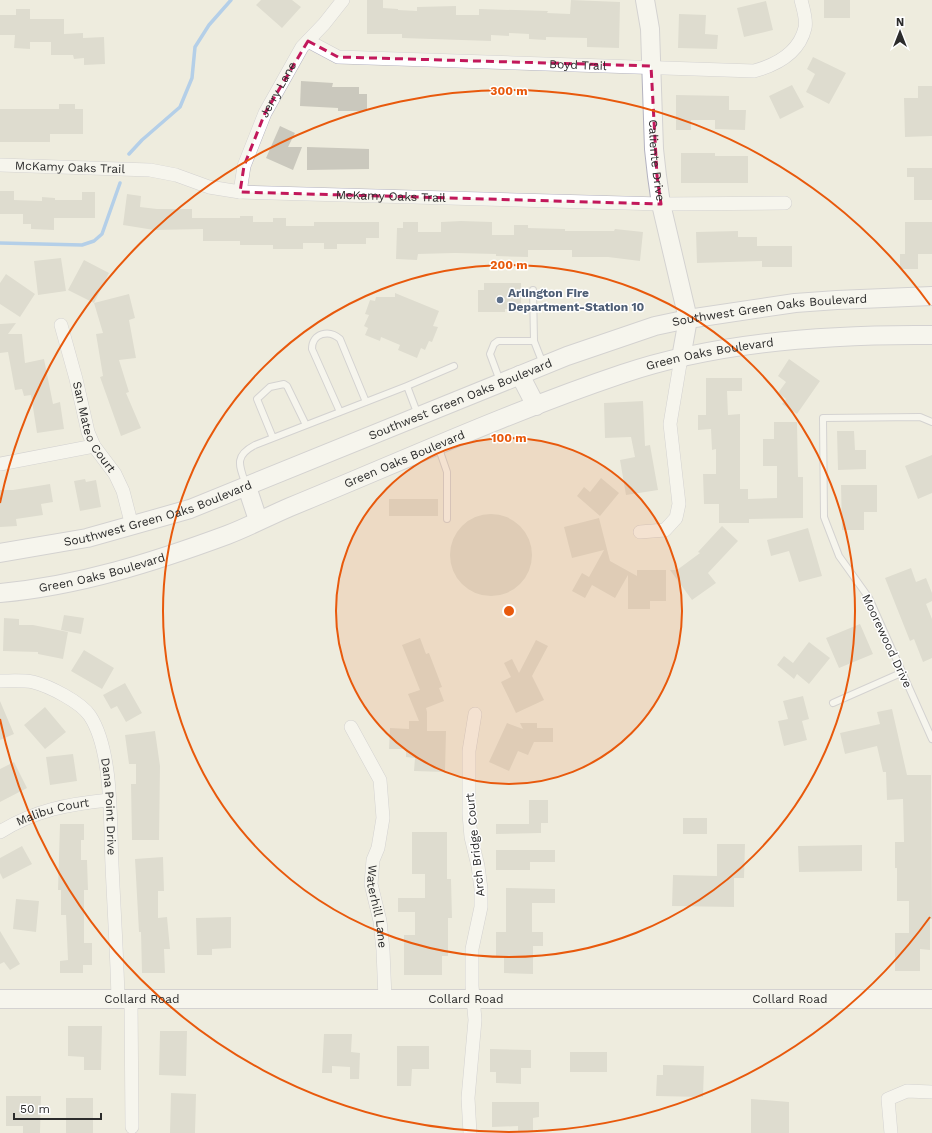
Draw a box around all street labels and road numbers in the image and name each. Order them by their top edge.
street label: Boyd Trail [549,57,607,73]
street label: Jerry Lane [257,59,299,120]
street label: Caliente Drive [646,119,668,202]
street label: McKamy Oaks Trail [15,159,126,176]
street label: McKamy Oaks Trail [336,188,446,205]
street label: Southwest Green Oaks Boulevard [671,292,867,329]
street label: Green Oaks Boulevard [644,335,774,373]
street label: Southwest Green Oaks Boulevard [367,356,554,443]
street label: San Mateo Court [70,380,119,475]
street label: Green Oaks Boulevard [342,428,467,491]
street label: Southwest Green Oaks Boulevard [63,478,254,549]
street label: Green Oaks Boulevard [38,550,167,595]
street label: Moorewood Drive [859,592,915,690]
street label: Dana Point Drive [98,757,119,856]
street label: Arch Bridge Court [463,792,487,898]
street label: Malibu Court [14,795,90,829]
street label: Waterhill Lane [364,864,390,949]
street label: Collard Road [104,992,180,1006]
street label: Collard Road [428,992,504,1006]
street label: Collard Road [752,992,828,1006]

